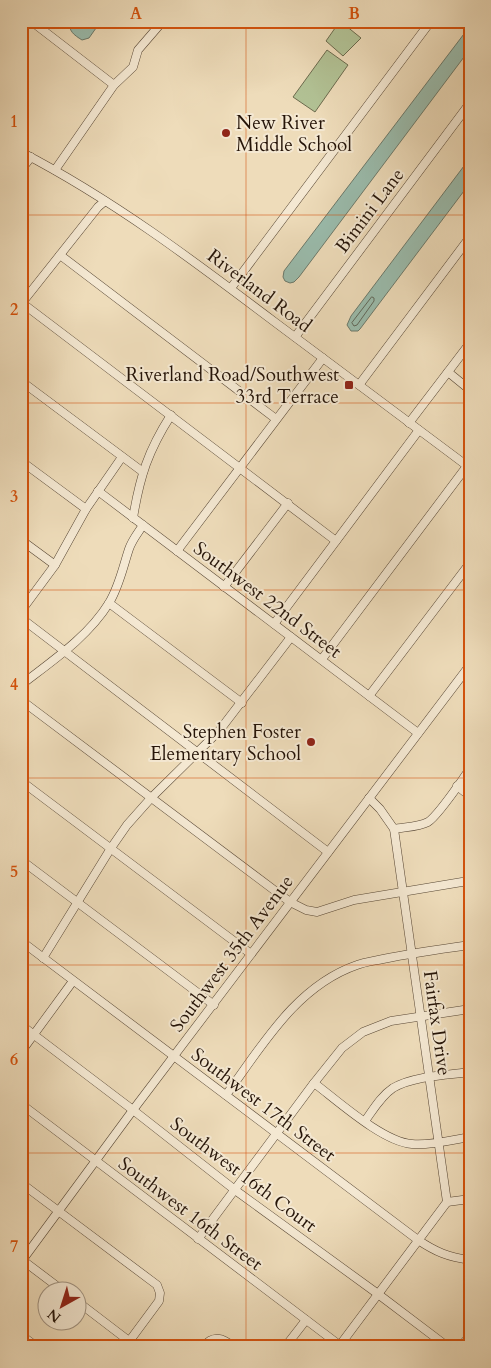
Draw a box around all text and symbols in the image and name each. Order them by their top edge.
text: A [130,3,142,25]
text: B [348,3,360,25]
place label: New River Middle School [236,110,352,158]
text: 1 [10,111,18,133]
marker: New River Middle School [220,127,232,139]
street label: Bimini Lane [329,163,410,258]
street label: Riverland Road [202,243,317,339]
text: 2 [10,299,18,321]
place label: Riverland Road/Southwest 33rd Terrace [125,362,339,410]
marker: Riverland Road/Southwest 33rd Terrace [343,379,355,391]
text: 3 [10,486,18,508]
street label: Southwest 22nd Street [188,536,347,664]
text: 4 [10,674,18,696]
place label: Stephen Foster Elementary School [150,719,301,767]
marker: Stephen Foster Elementary School [305,736,317,748]
text: 5 [10,861,18,883]
street label: Southwest 35th Avenue [164,870,300,1038]
street label: Fairfax Drive [417,969,457,1077]
street label: Southwest 17th Street [186,1042,341,1168]
text: 6 [10,1049,18,1071]
street label: Southwest 16th Court [165,1111,322,1238]
street label: Southwest 16th Street [113,1151,268,1277]
text: 7 [10,1236,18,1258]
north arrow [38,1280,88,1330]
text: N [43,1305,65,1327]

